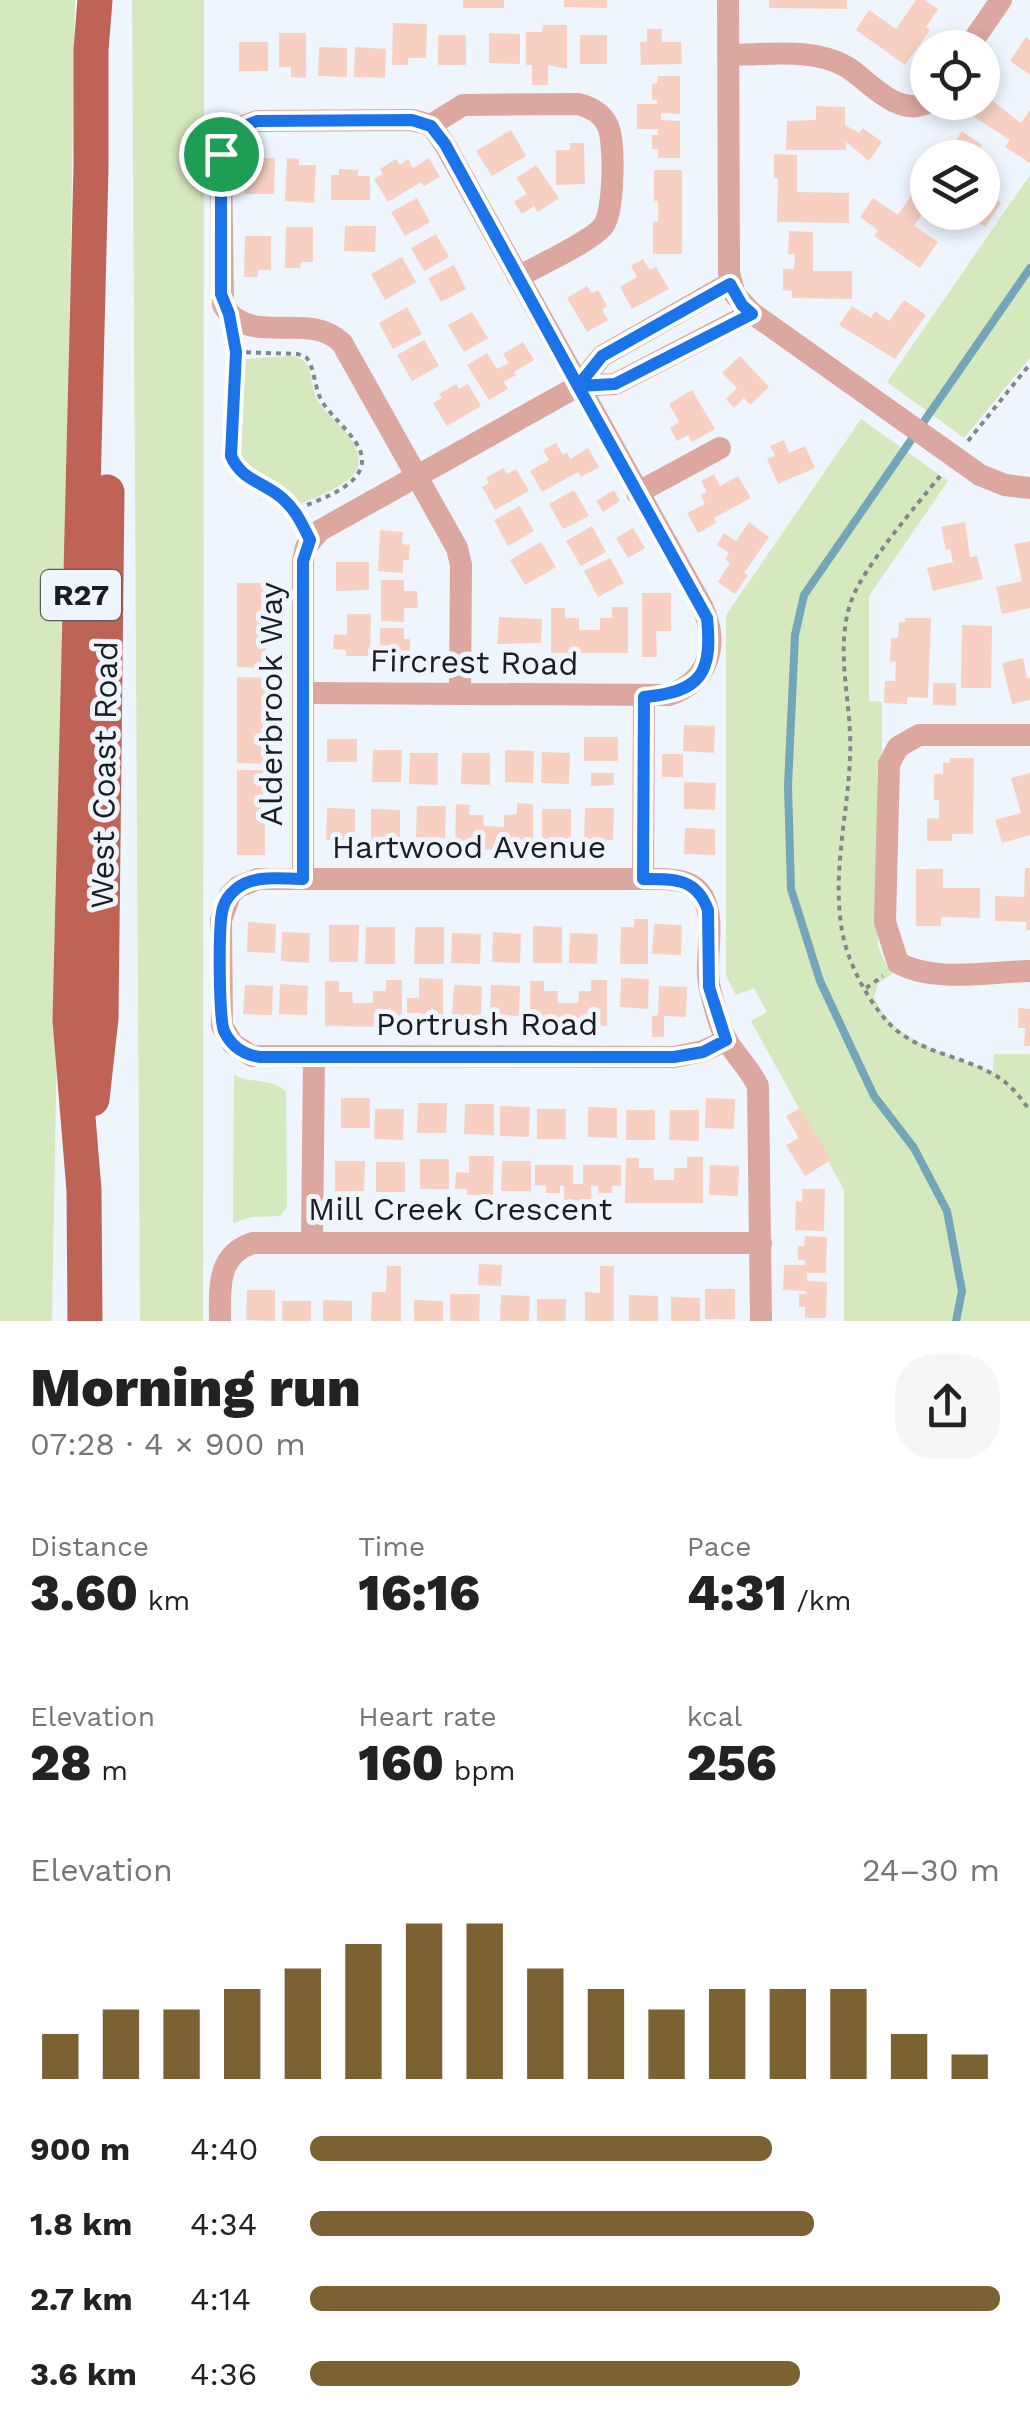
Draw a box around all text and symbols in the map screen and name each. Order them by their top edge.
map controls [910,30,1000,230]
button: locate [910,30,1000,120]
pin [179,112,264,197]
icon: arrive [194,127,249,182]
button: layers [910,140,1000,230]
road number: R27 [41,570,121,620]
street label: Alderbrook Way [252,581,290,826]
street label: West Coast Road [83,641,125,909]
street label: Fircrest Road [369,641,579,683]
street label: Hartwood Avenue [332,828,606,866]
street label: Portrush Road [376,1005,598,1043]
street label: Mill Creek Crescent [308,1190,612,1228]
button: share [895,1354,1000,1459]
text: Morning run [30,1355,361,1419]
text: 07:28 · 4 × 900 m [30,1425,306,1463]
text: Distance [30,1530,149,1563]
text: Time [358,1530,425,1563]
text: Pace [687,1530,751,1563]
text: 3.60 [30,1563,138,1622]
text: 16:16 [358,1563,480,1622]
text: 4:31 [687,1563,787,1622]
text: km [138,1584,190,1617]
text: /km [787,1584,851,1617]
text: Elevation [30,1700,155,1733]
text: Heart rate [358,1700,497,1733]
text: kcal [687,1700,742,1733]
text: 28 [30,1733,92,1792]
text: 160 [358,1733,444,1792]
text: 256 [687,1733,777,1792]
text: m [92,1754,128,1787]
text: bpm [444,1754,516,1787]
text: Elevation [30,1851,173,1889]
text: 24–30 m [862,1851,1000,1889]
text: 900 m [30,2130,130,2168]
text: 4:40 [190,2130,258,2168]
text: 1.8 km [30,2205,132,2243]
text: 4:34 [190,2205,257,2243]
text: 2.7 km [30,2280,133,2318]
text: 4:14 [190,2280,251,2318]
text: 3.6 km [30,2355,137,2393]
text: 4:36 [190,2355,257,2393]

